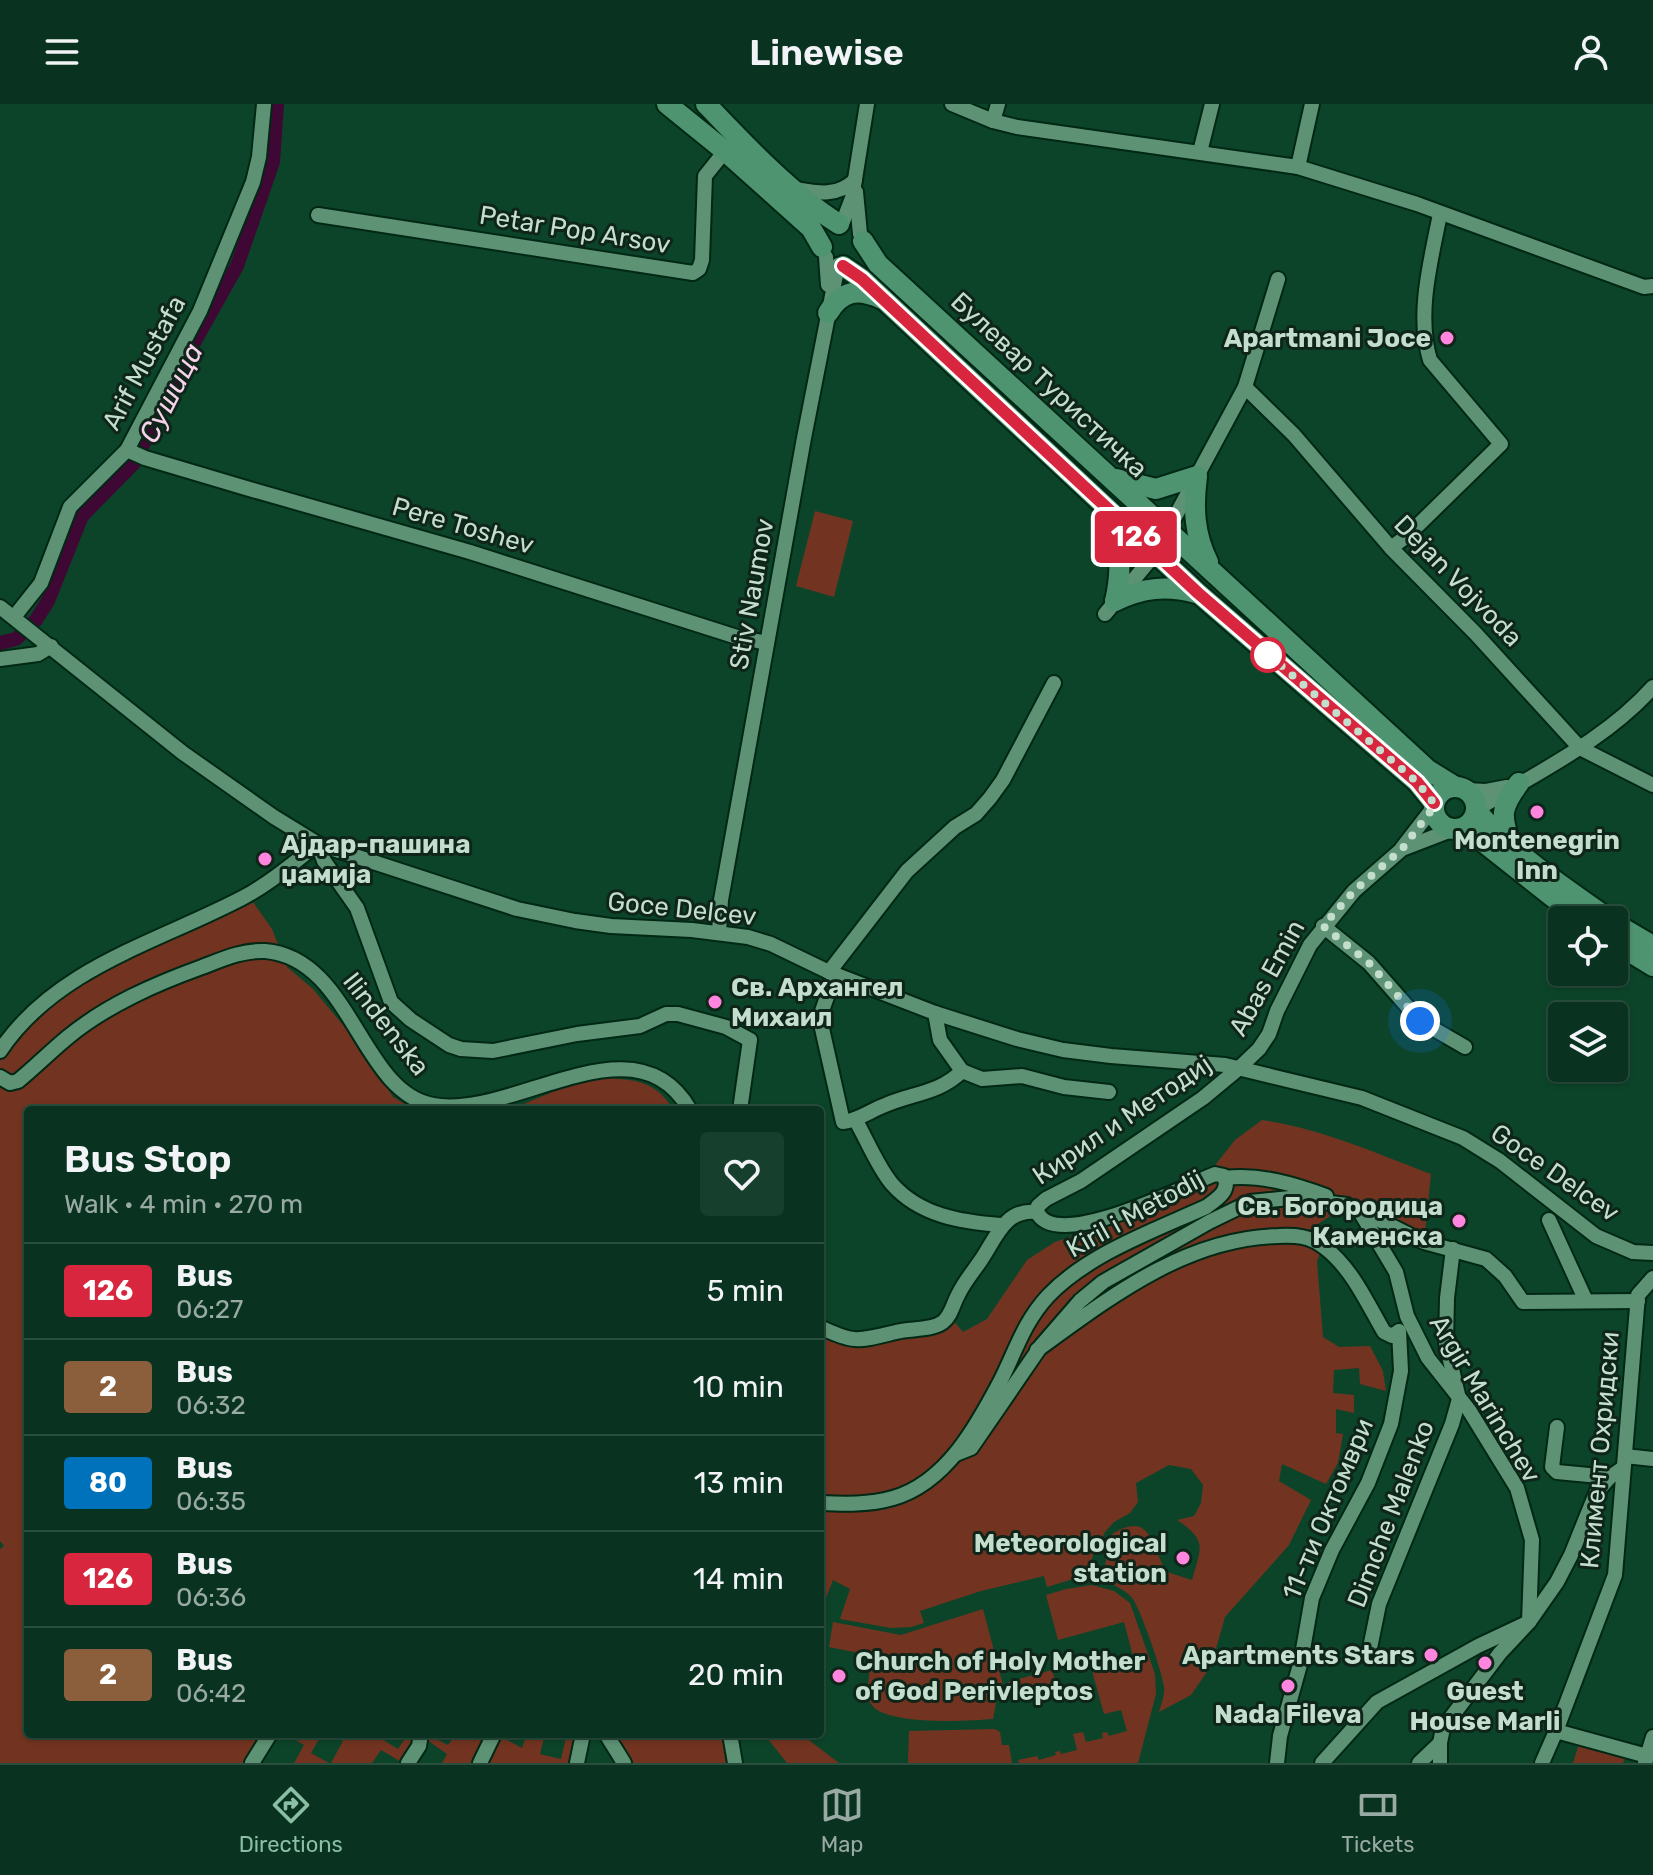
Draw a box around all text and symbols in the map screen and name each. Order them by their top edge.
icon: menu [40,30,84,74]
icon: person [1569,30,1613,74]
text: Linewise [749,31,904,74]
street label: Petar Pop Arsov [477,200,673,260]
street label: Булевар Туристичка [944,286,1154,484]
street label: Arif Mustafa [96,291,192,435]
place label: Apartmani Joce [1224,323,1431,354]
marker: Apartmani Joce [1438,329,1456,347]
water label: Сушица [132,338,210,448]
street label: Pere Toshev [389,491,537,561]
street label: Dejan Vojvoda [1388,509,1528,653]
line badge: 126 [1090,511,1182,563]
street label: Stiv Naumov [723,516,781,672]
text: 126 [1111,520,1161,553]
unlabelled marker [1251,638,1285,672]
marker: Montenegrin Inn [1528,803,1546,821]
place label: Montenegrin Inn [1454,825,1620,886]
place label: Ајдар-пашина џамија [281,829,471,890]
marker: Ајдар-пашина џамија [256,850,274,868]
street label: Goce Delcev [606,886,758,932]
map controls [1548,906,1628,1082]
button: locate [1548,906,1628,986]
street label: Abas Emin [1222,915,1312,1041]
street label: Ilindenska [336,966,436,1082]
place label: Св. Архангел Михаил [731,972,903,1033]
marker: Св. Архангел Михаил [706,993,724,1011]
your location [1400,1001,1440,1041]
button: layers [1548,1002,1628,1082]
street label: Кирил и Методиј [1027,1049,1217,1191]
street label: Goce Delcev [1485,1117,1625,1229]
button: heart [700,1132,784,1216]
text: Bus Stop [64,1136,232,1182]
street label: Kiril i Metodij [1061,1164,1209,1264]
text: Walk · 4 min · 270 m [64,1189,303,1220]
place label: Св. Богородица Каменска [1237,1191,1443,1252]
marker: Св. Богородица Каменска [1450,1212,1468,1230]
text: Bus [176,1258,233,1294]
text: 5 min [707,1273,784,1309]
text: 126 [83,1274,133,1307]
text: 06:27 [176,1294,243,1325]
street label: Argir Marinchev [1423,1310,1547,1488]
street label: Климент Охридски [1574,1330,1626,1570]
text: Bus [176,1354,233,1390]
text: 10 min [693,1369,784,1405]
text: 2 [99,1370,117,1403]
text: 06:32 [176,1390,246,1421]
street label: 11-ти Октомври [1276,1414,1380,1604]
street label: Dimche Malenko [1341,1416,1441,1612]
text: Bus [176,1450,233,1486]
text: 13 min [694,1465,784,1501]
text: 80 [89,1466,127,1499]
text: 06:35 [176,1486,246,1517]
place label: Meteorological station [974,1528,1167,1589]
text: Bus [176,1546,233,1582]
marker: Meteorological station [1174,1549,1192,1567]
text: 14 min [693,1561,784,1597]
text: 126 [83,1562,133,1595]
text: 06:36 [176,1582,246,1613]
place label: Apartments Stars [1182,1640,1415,1671]
text: Bus [176,1642,233,1678]
place label: Church of Holy Mother of God Perivleptos [855,1646,1146,1707]
marker: Apartments Stars [1422,1646,1440,1664]
marker: Guest House Marli [1476,1654,1494,1672]
text: 20 min [688,1657,784,1693]
text: 2 [99,1658,117,1691]
marker: Church of Holy Mother of God Perivleptos [830,1667,848,1685]
place label: Guest House Marli [1410,1676,1560,1737]
marker: Nada Fileva [1279,1677,1297,1695]
text: 06:42 [176,1678,246,1709]
place label: Nada Fileva [1214,1699,1362,1730]
tab: Directions [239,1783,343,1858]
tab: Map [820,1783,864,1858]
tab: Tickets [1341,1783,1414,1858]

